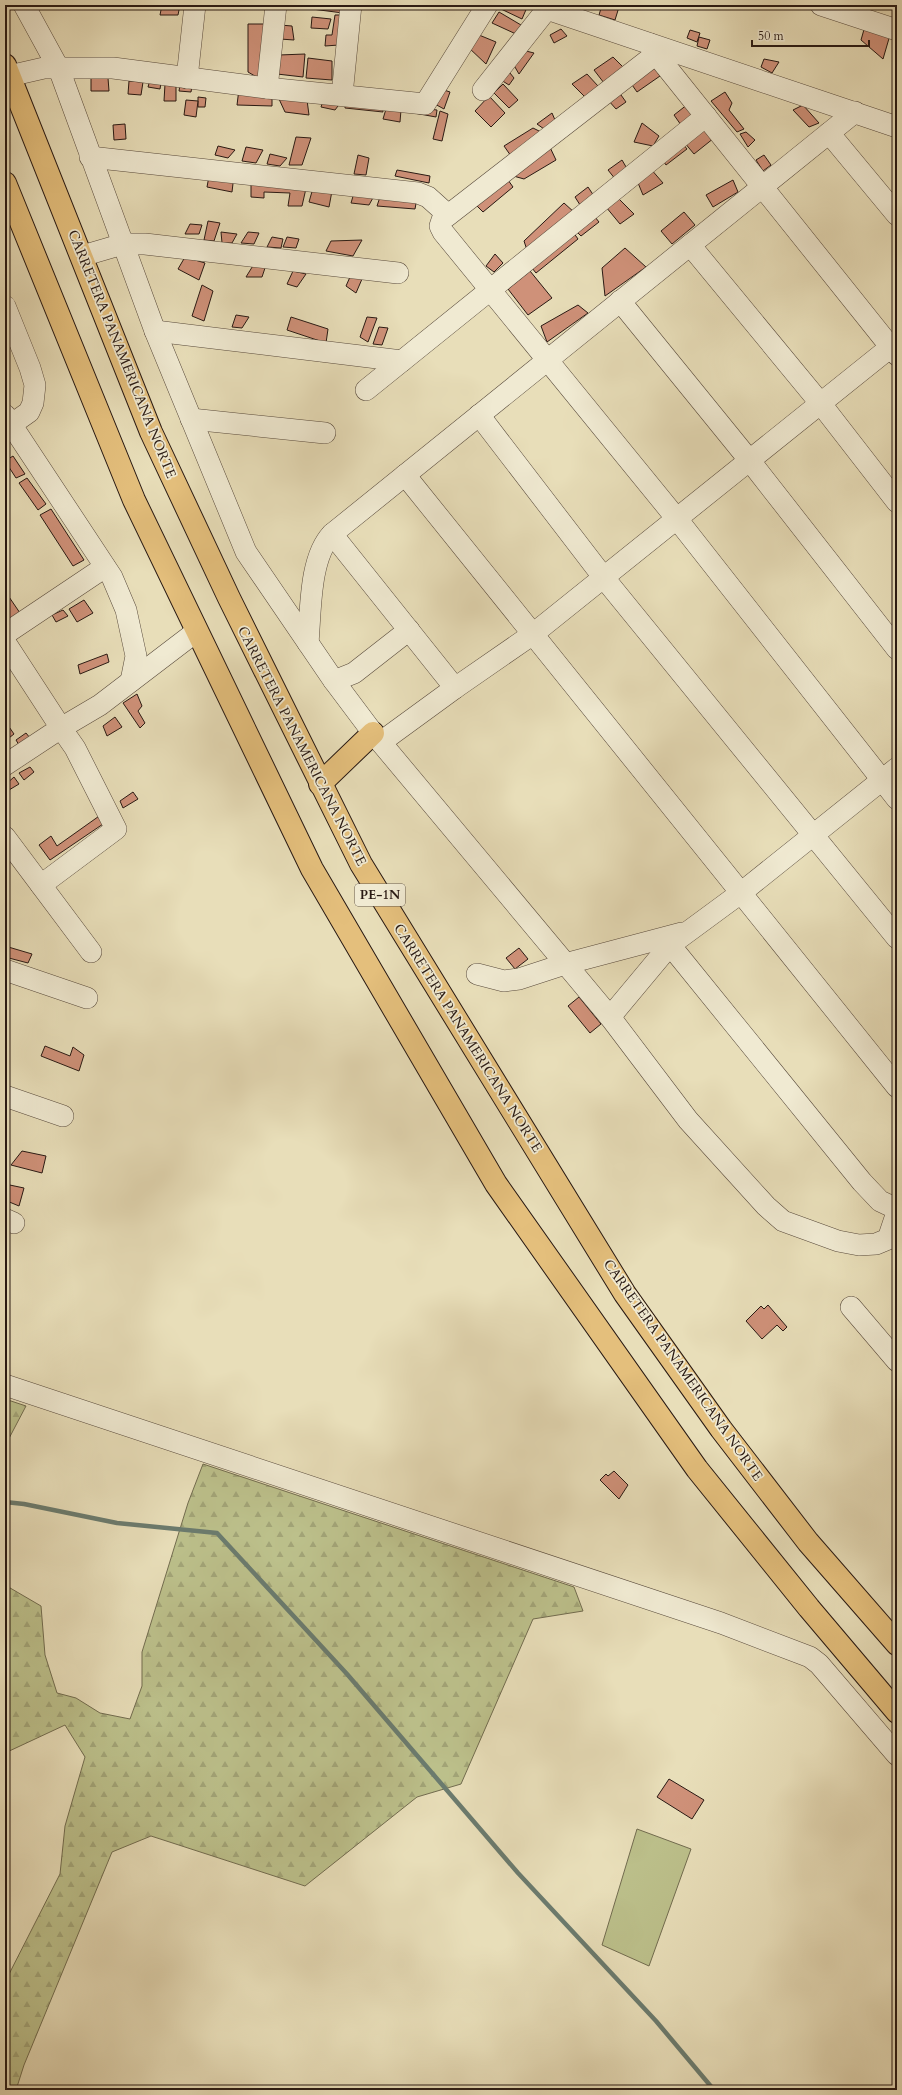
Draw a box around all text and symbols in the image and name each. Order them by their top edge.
scale bar [752,22,869,48]
text: 50 m [758,28,785,44]
street label: CARRETERA PANAMERICANA NORTE [63,227,181,481]
street label: CARRETERA PANAMERICANA NORTE [233,623,371,869]
road number: PE-1N [355,884,405,906]
street label: CARRETERA PANAMERICANA NORTE [389,920,547,1156]
street label: CARRETERA PANAMERICANA NORTE [599,1255,767,1485]

